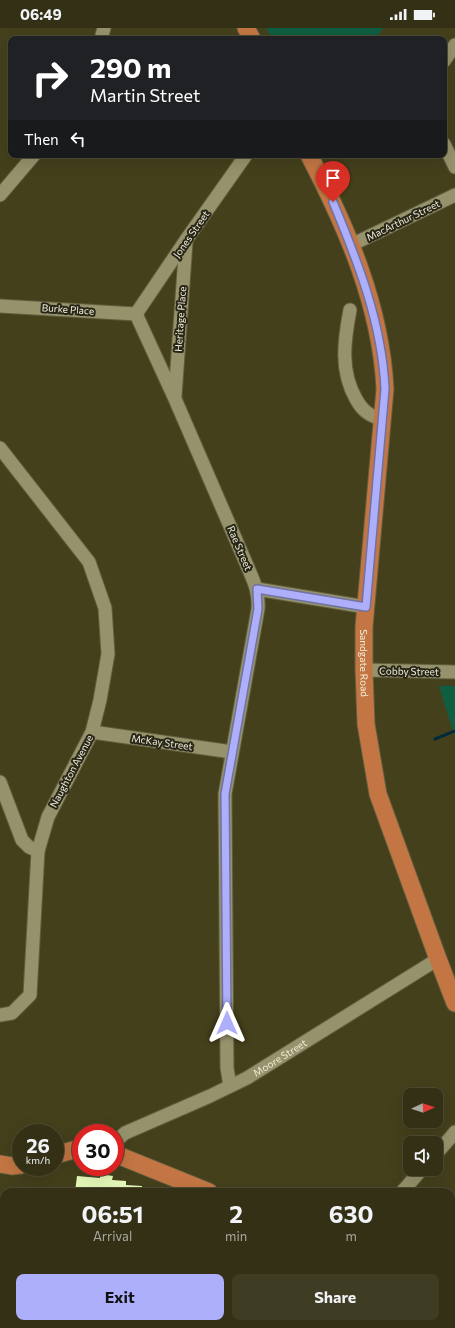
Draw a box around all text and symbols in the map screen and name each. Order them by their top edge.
text: 06:49 [20,5,62,23]
text: 290 m [90,50,171,84]
icon: right [24,52,76,104]
text: Martin Street [90,84,200,106]
icon: left [67,128,89,150]
text: Then [24,130,59,148]
pin [316,161,350,202]
icon: arrive [322,167,344,189]
street label: MacArthur Street [364,197,442,243]
street label: Jones Street [170,208,212,260]
street label: Heritage Place [172,286,188,352]
street label: Burke Place [41,301,95,317]
street label: Rae Street [225,524,255,572]
street label: Sandgate Road [358,629,371,697]
street label: Cobby Street [379,664,439,678]
street label: McKay Street [131,732,193,752]
street label: Naughton Avenue [47,733,95,809]
position arrow [206,1002,248,1044]
street label: Moore Street [251,1036,309,1079]
north arrow [403,1088,443,1128]
map controls [403,1088,443,1176]
speed limit sign: 30 [72,1124,124,1176]
text: 26 [26,1133,50,1157]
button: sound [403,1136,443,1176]
text: km/h [26,1154,50,1166]
text: 06:51 [82,1199,144,1228]
text: 2 [229,1199,243,1228]
text: 630 [329,1199,373,1228]
text: Arrival [93,1228,132,1244]
text: min [225,1228,247,1244]
text: m [345,1228,357,1244]
button: Exit [16,1274,224,1320]
button: Share [232,1274,439,1320]

